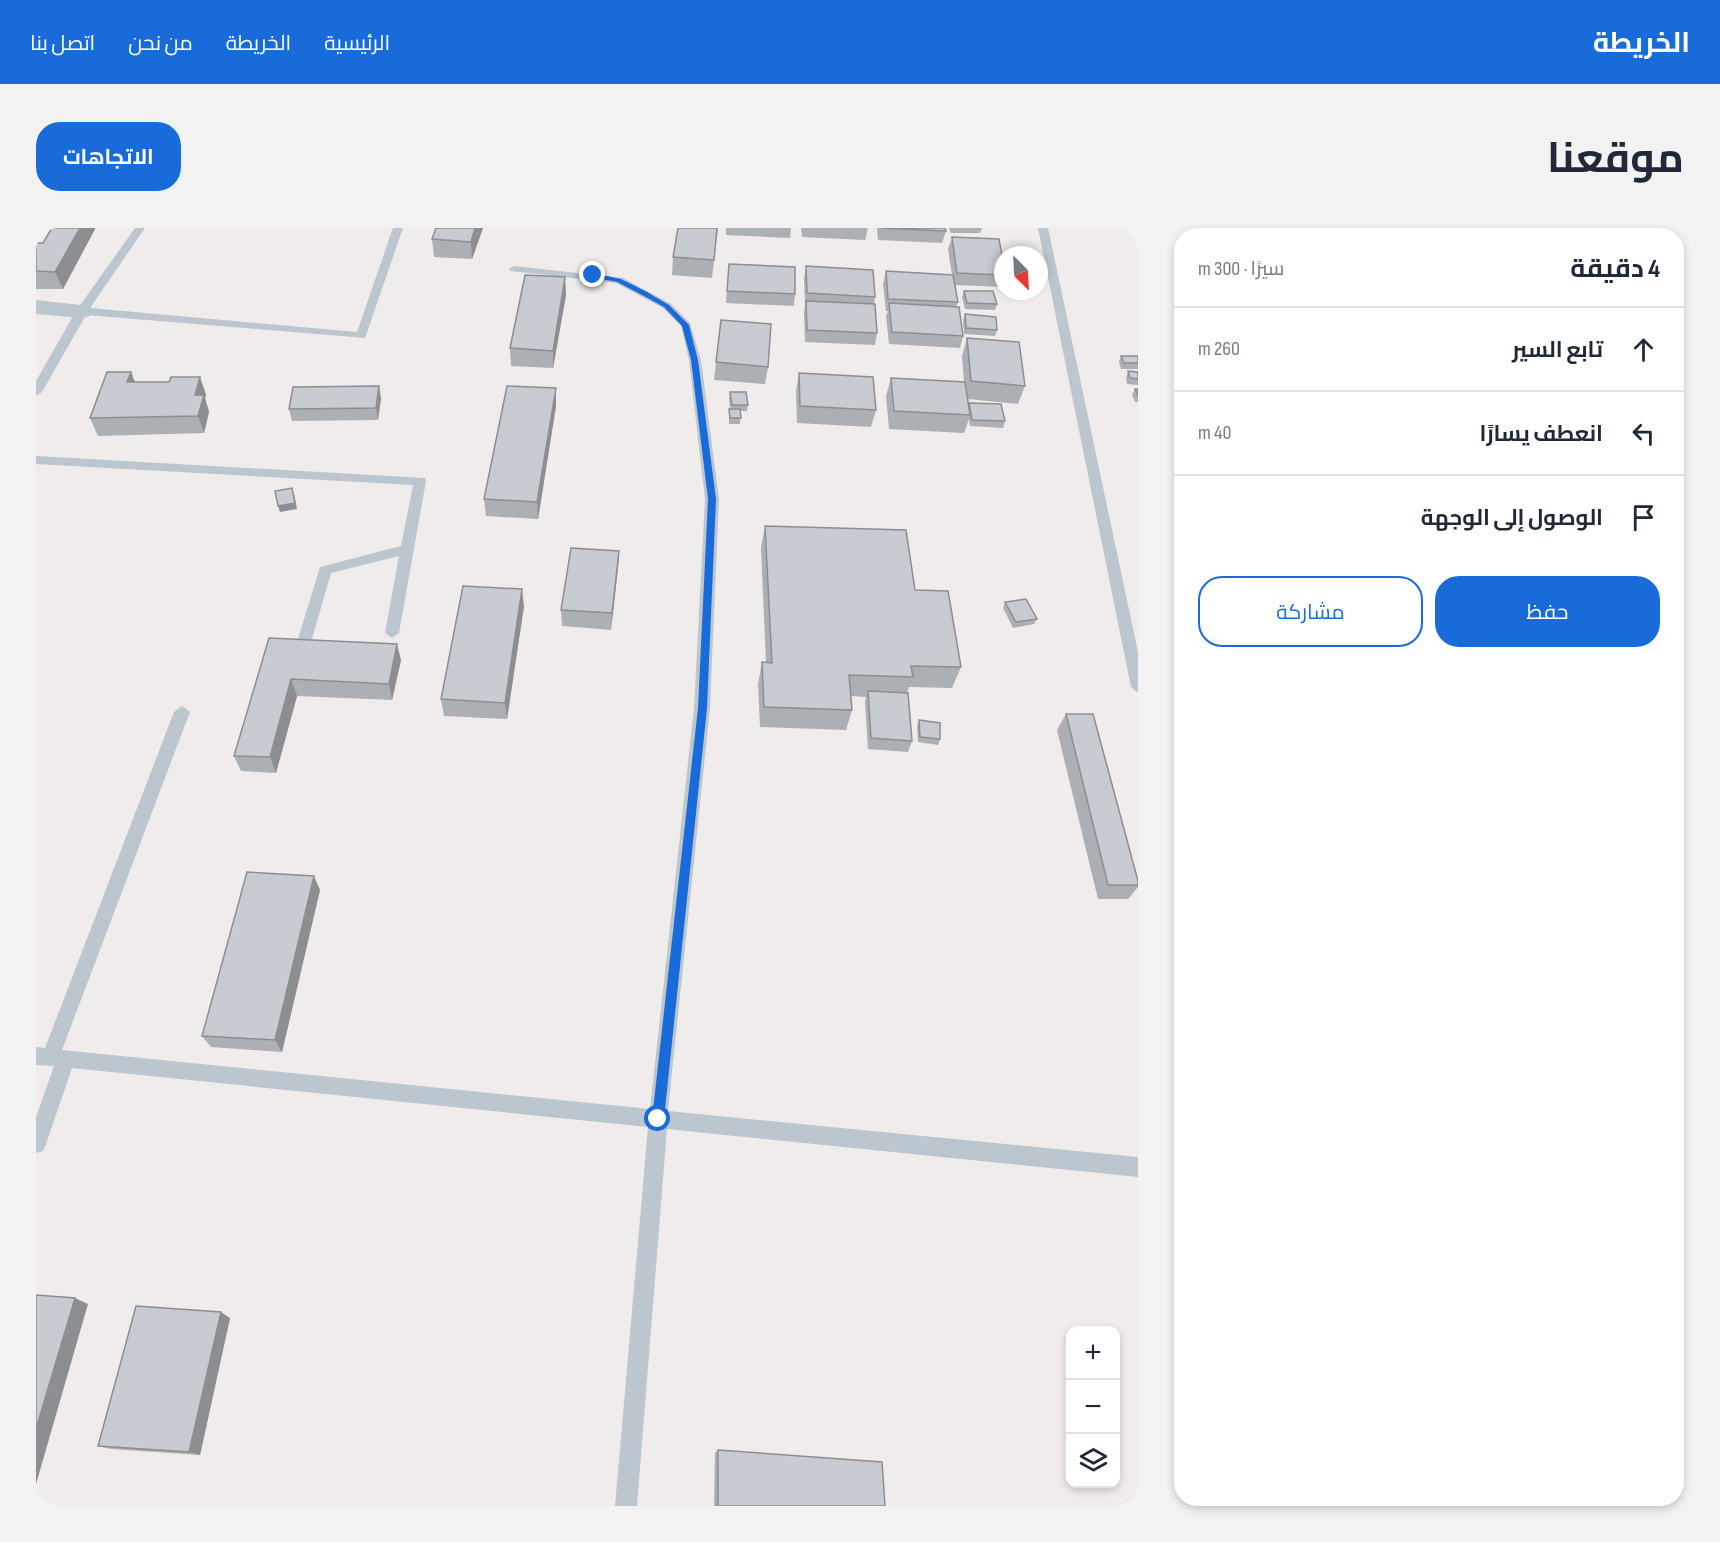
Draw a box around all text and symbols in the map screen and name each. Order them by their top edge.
text: الخريطة [1593,27,1690,60]
text: اتصل بنا [30,31,95,56]
text: من نحن [128,31,193,56]
text: الخريطة [226,31,291,56]
text: الرئيسية [324,31,390,56]
button: الاتجاهات [36,122,181,191]
text: موقعنا [1547,134,1684,185]
north arrow [994,246,1048,300]
text: 4 دقيقة [1570,254,1660,285]
text: سيرًا · 300 m [1198,257,1284,281]
route end [579,261,605,287]
icon: ahead [1627,333,1660,366]
text: 260 m [1198,337,1240,361]
text: تابع السير [1512,337,1603,364]
icon: left [1627,417,1660,450]
text: 40 m [1198,421,1231,445]
text: انعطف يسارًا [1480,421,1603,448]
icon: arrive [1627,501,1660,534]
text: الوصول إلى الوجهة [1421,505,1603,532]
button: مشاركة [1198,576,1423,647]
button: حفظ [1435,576,1660,647]
route start [644,1105,670,1131]
map controls [1066,1326,1120,1488]
button: + [1066,1326,1120,1380]
button: − [1066,1380,1120,1434]
button: layers [1066,1434,1120,1488]

